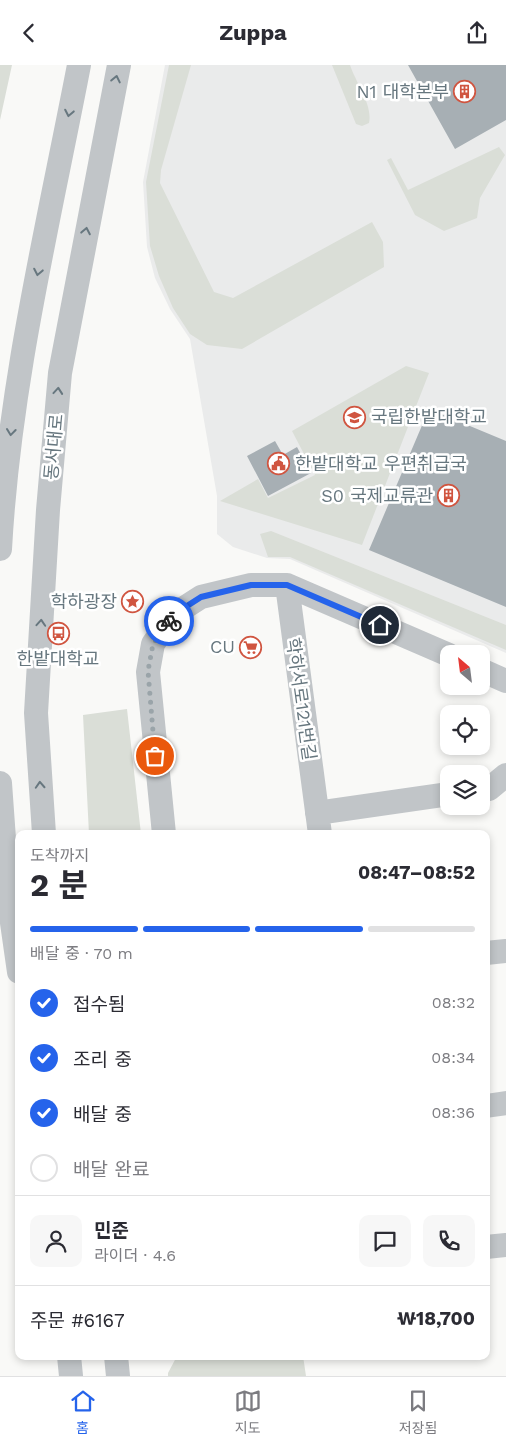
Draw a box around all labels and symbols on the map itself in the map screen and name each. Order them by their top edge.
one-way arrow [111,75,121,84]
building icon: N1 대학본부 [453,80,477,104]
place label: N1 대학본부 [356,81,449,102]
one-way arrow [65,108,75,117]
one-way arrow [80,227,91,236]
one-way arrow [33,268,43,277]
one-way arrow [52,387,63,395]
school or university icon: 국립한밭대학교 [343,405,367,429]
place label: 국립한밭대학교 [371,406,487,427]
street label: 동서대로 [40,413,67,481]
one-way arrow [6,429,17,437]
public building icon: 한밭대학교 우편취급국 [267,452,291,476]
place label: 한밭대학교 우편취급국 [295,453,467,474]
building icon: S0 국제교류관 [437,484,461,508]
place label: S0 국제교류관 [321,485,433,506]
place icon: 학하광장 [121,590,145,614]
place label: 학하광장 [51,591,117,612]
courier [144,596,194,646]
pin [359,604,401,646]
one-way arrow [36,619,47,627]
bus stop icon: 한밭대학교 [46,622,70,646]
supermarket icon: CU [239,635,263,659]
place label: CU [210,636,235,657]
street label: 학하서로121번길 [282,636,321,762]
north arrow [440,645,490,695]
place label: 한밭대학교 [17,648,99,669]
pin [134,735,176,777]
one-way arrow [35,781,46,789]

